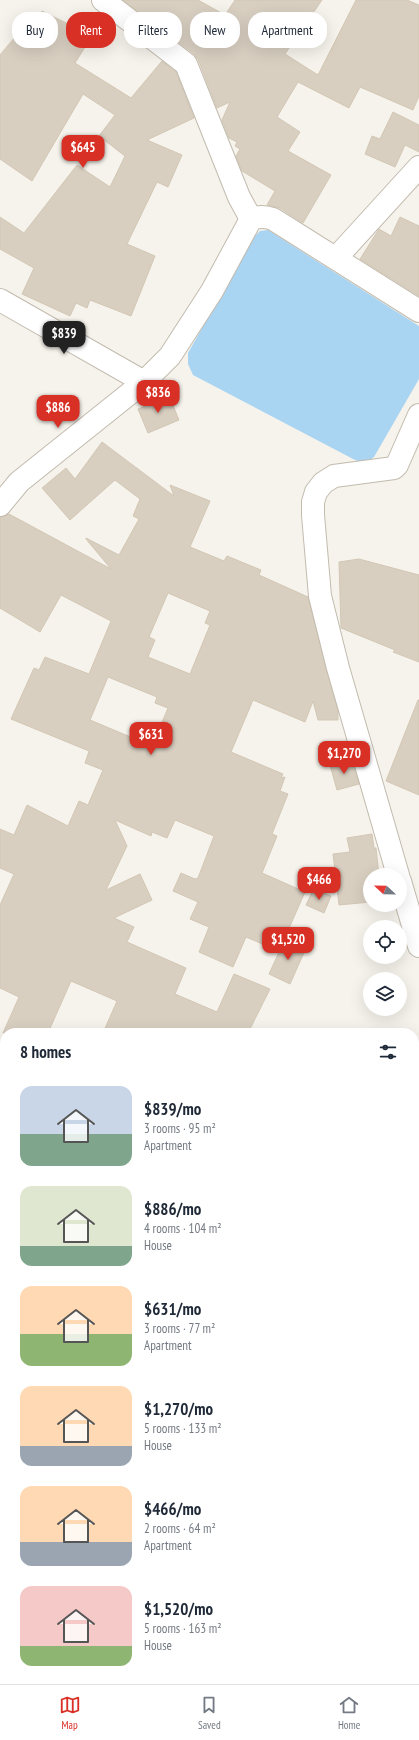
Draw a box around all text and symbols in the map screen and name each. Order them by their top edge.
chip: Buy [12,12,58,48]
chip: Rent [66,12,116,48]
chip: Filters [124,12,182,48]
chip: New [190,12,240,48]
chip: Apartment [248,12,327,48]
pin: $645 [59,135,107,169]
text: $645 [71,139,95,156]
pin: $839 [40,321,88,355]
text: $839 [52,325,76,342]
pin: $836 [134,380,182,414]
text: $836 [146,384,170,401]
pin: $886 [34,395,82,429]
text: $886 [46,399,70,416]
pin: $631 [127,722,175,756]
text: $631 [139,726,163,743]
pin: $1,270 [311,741,377,775]
text: $1,270 [327,745,361,762]
pin: $466 [295,867,343,901]
north arrow [363,868,407,912]
map controls [363,868,407,1016]
text: $466 [307,871,331,888]
button: locate [363,920,407,964]
pin: $1,520 [255,927,321,961]
text: $1,520 [271,931,305,948]
button: layers [363,972,407,1016]
text: 8 homes [20,1041,71,1063]
icon: filters [377,1041,399,1063]
text: $839/mo [144,1098,201,1120]
icon: home [52,1102,100,1150]
text: 3 rooms · 95 m² [144,1120,216,1137]
text: Apartment [144,1137,192,1154]
text: $886/mo [144,1198,201,1220]
icon: home [52,1202,100,1250]
text: 4 rooms · 104 m² [144,1220,222,1237]
text: House [144,1237,172,1254]
text: $631/mo [144,1298,201,1320]
icon: home [52,1302,100,1350]
text: 3 rooms · 77 m² [144,1320,215,1337]
text: Apartment [144,1337,192,1354]
text: $1,270/mo [144,1398,213,1420]
icon: home [52,1402,100,1450]
text: 5 rooms · 133 m² [144,1420,222,1437]
text: House [144,1437,172,1454]
text: $466/mo [144,1498,201,1520]
icon: home [52,1502,100,1550]
text: 2 rooms · 64 m² [144,1520,216,1537]
text: Apartment [144,1537,192,1554]
text: $1,520/mo [144,1598,213,1620]
icon: home [52,1602,100,1650]
text: 5 rooms · 163 m² [144,1620,222,1637]
text: House [144,1637,172,1654]
tab: Map [59,1694,81,1732]
tab: Saved [198,1694,221,1732]
tab: Home [338,1694,360,1732]

